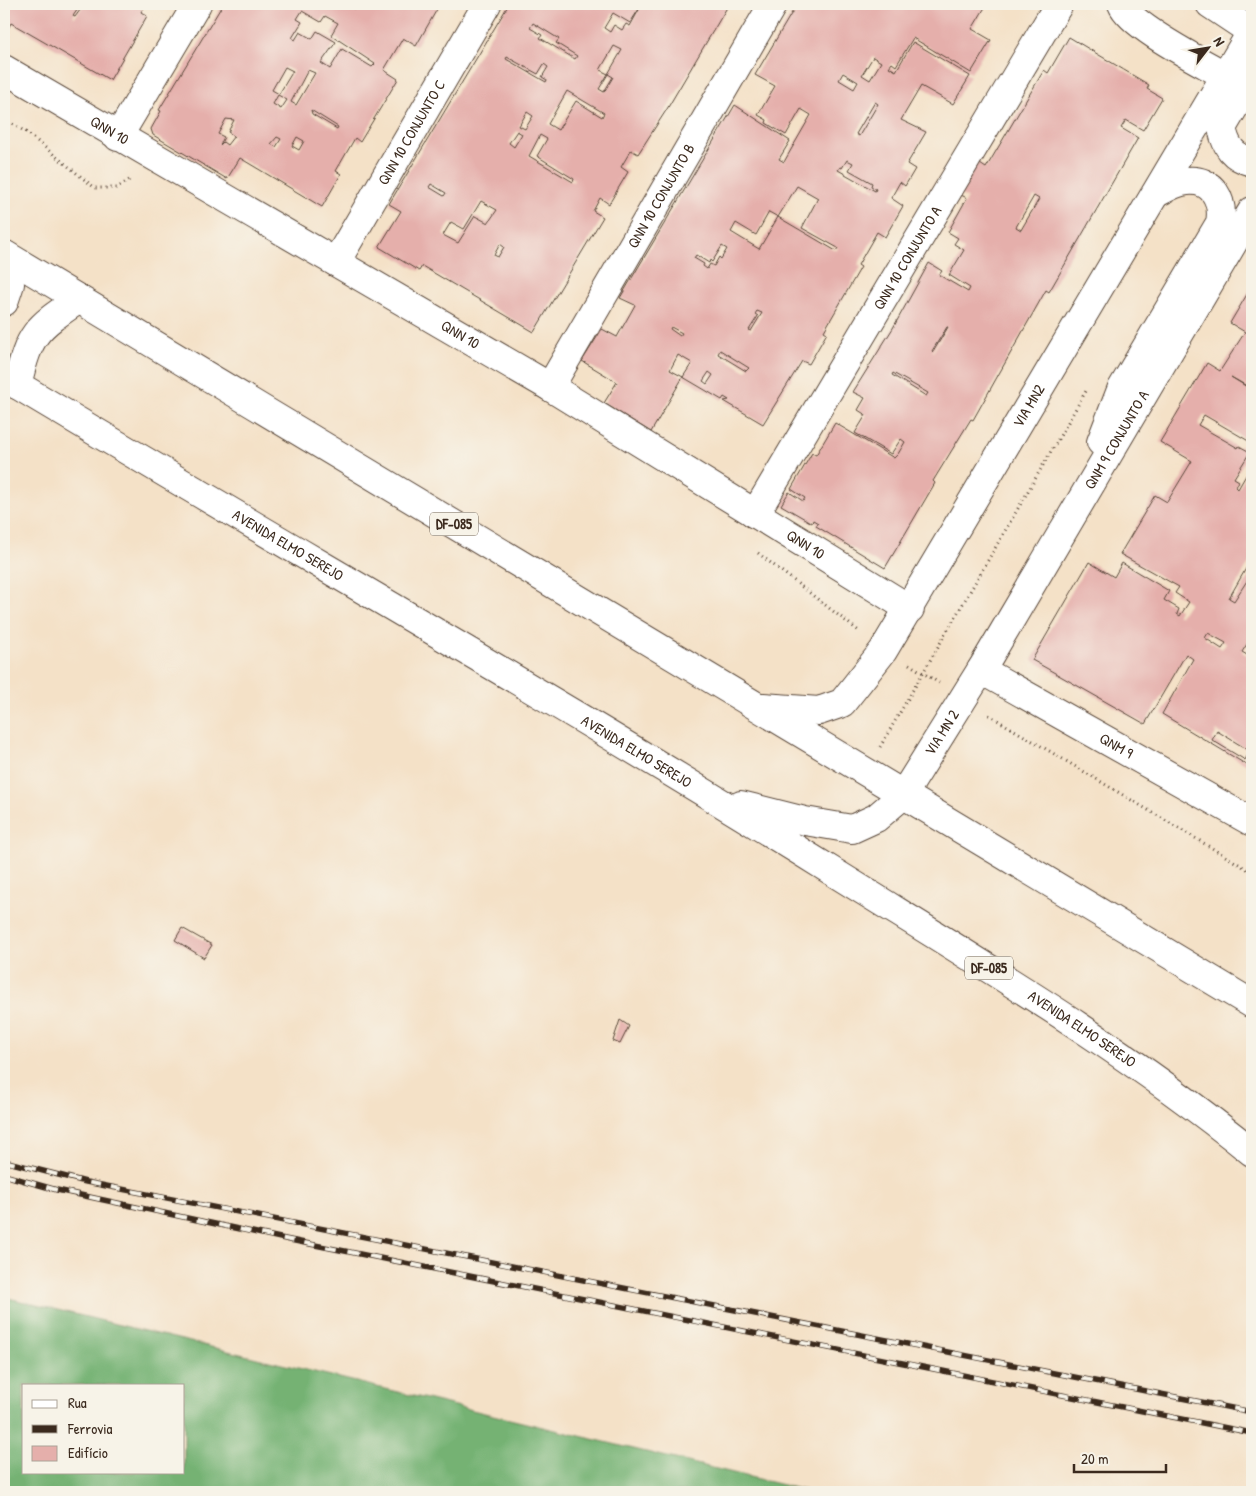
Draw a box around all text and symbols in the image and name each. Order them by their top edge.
north arrow [1184,22,1234,72]
text: N [1210,33,1230,50]
street label: QNN 10 CONJUNTO C [372,76,450,189]
street label: QNN 10 [86,110,133,150]
street label: QNN 10 CONJUNTO B [622,140,699,252]
street label: QNN 10 CONJUNTO A [868,201,947,314]
street label: QNN 10 [437,315,484,354]
street label: VIA MN2 [1008,380,1049,431]
street label: QNM 9 CONJUNTO A [1079,386,1154,493]
street label: AVENIDA ELMO SEREJO [229,504,348,586]
road number: DF-085 [430,512,478,536]
street label: QNN 10 [783,524,829,564]
street label: VIA MN 2 [919,706,964,759]
street label: AVENIDA ELMO SEREJO [577,710,696,793]
street label: QNM 9 [1096,727,1138,764]
road number: DF-085 [965,956,1013,980]
street label: AVENIDA ELMO SEREJO [1024,985,1141,1072]
legend [22,1384,185,1474]
text: Rua [68,1392,87,1413]
text: Ferrovia [67,1418,113,1439]
scale bar [1074,1441,1166,1473]
text: Edifício [68,1442,108,1463]
text: 20 m [1081,1448,1108,1469]

